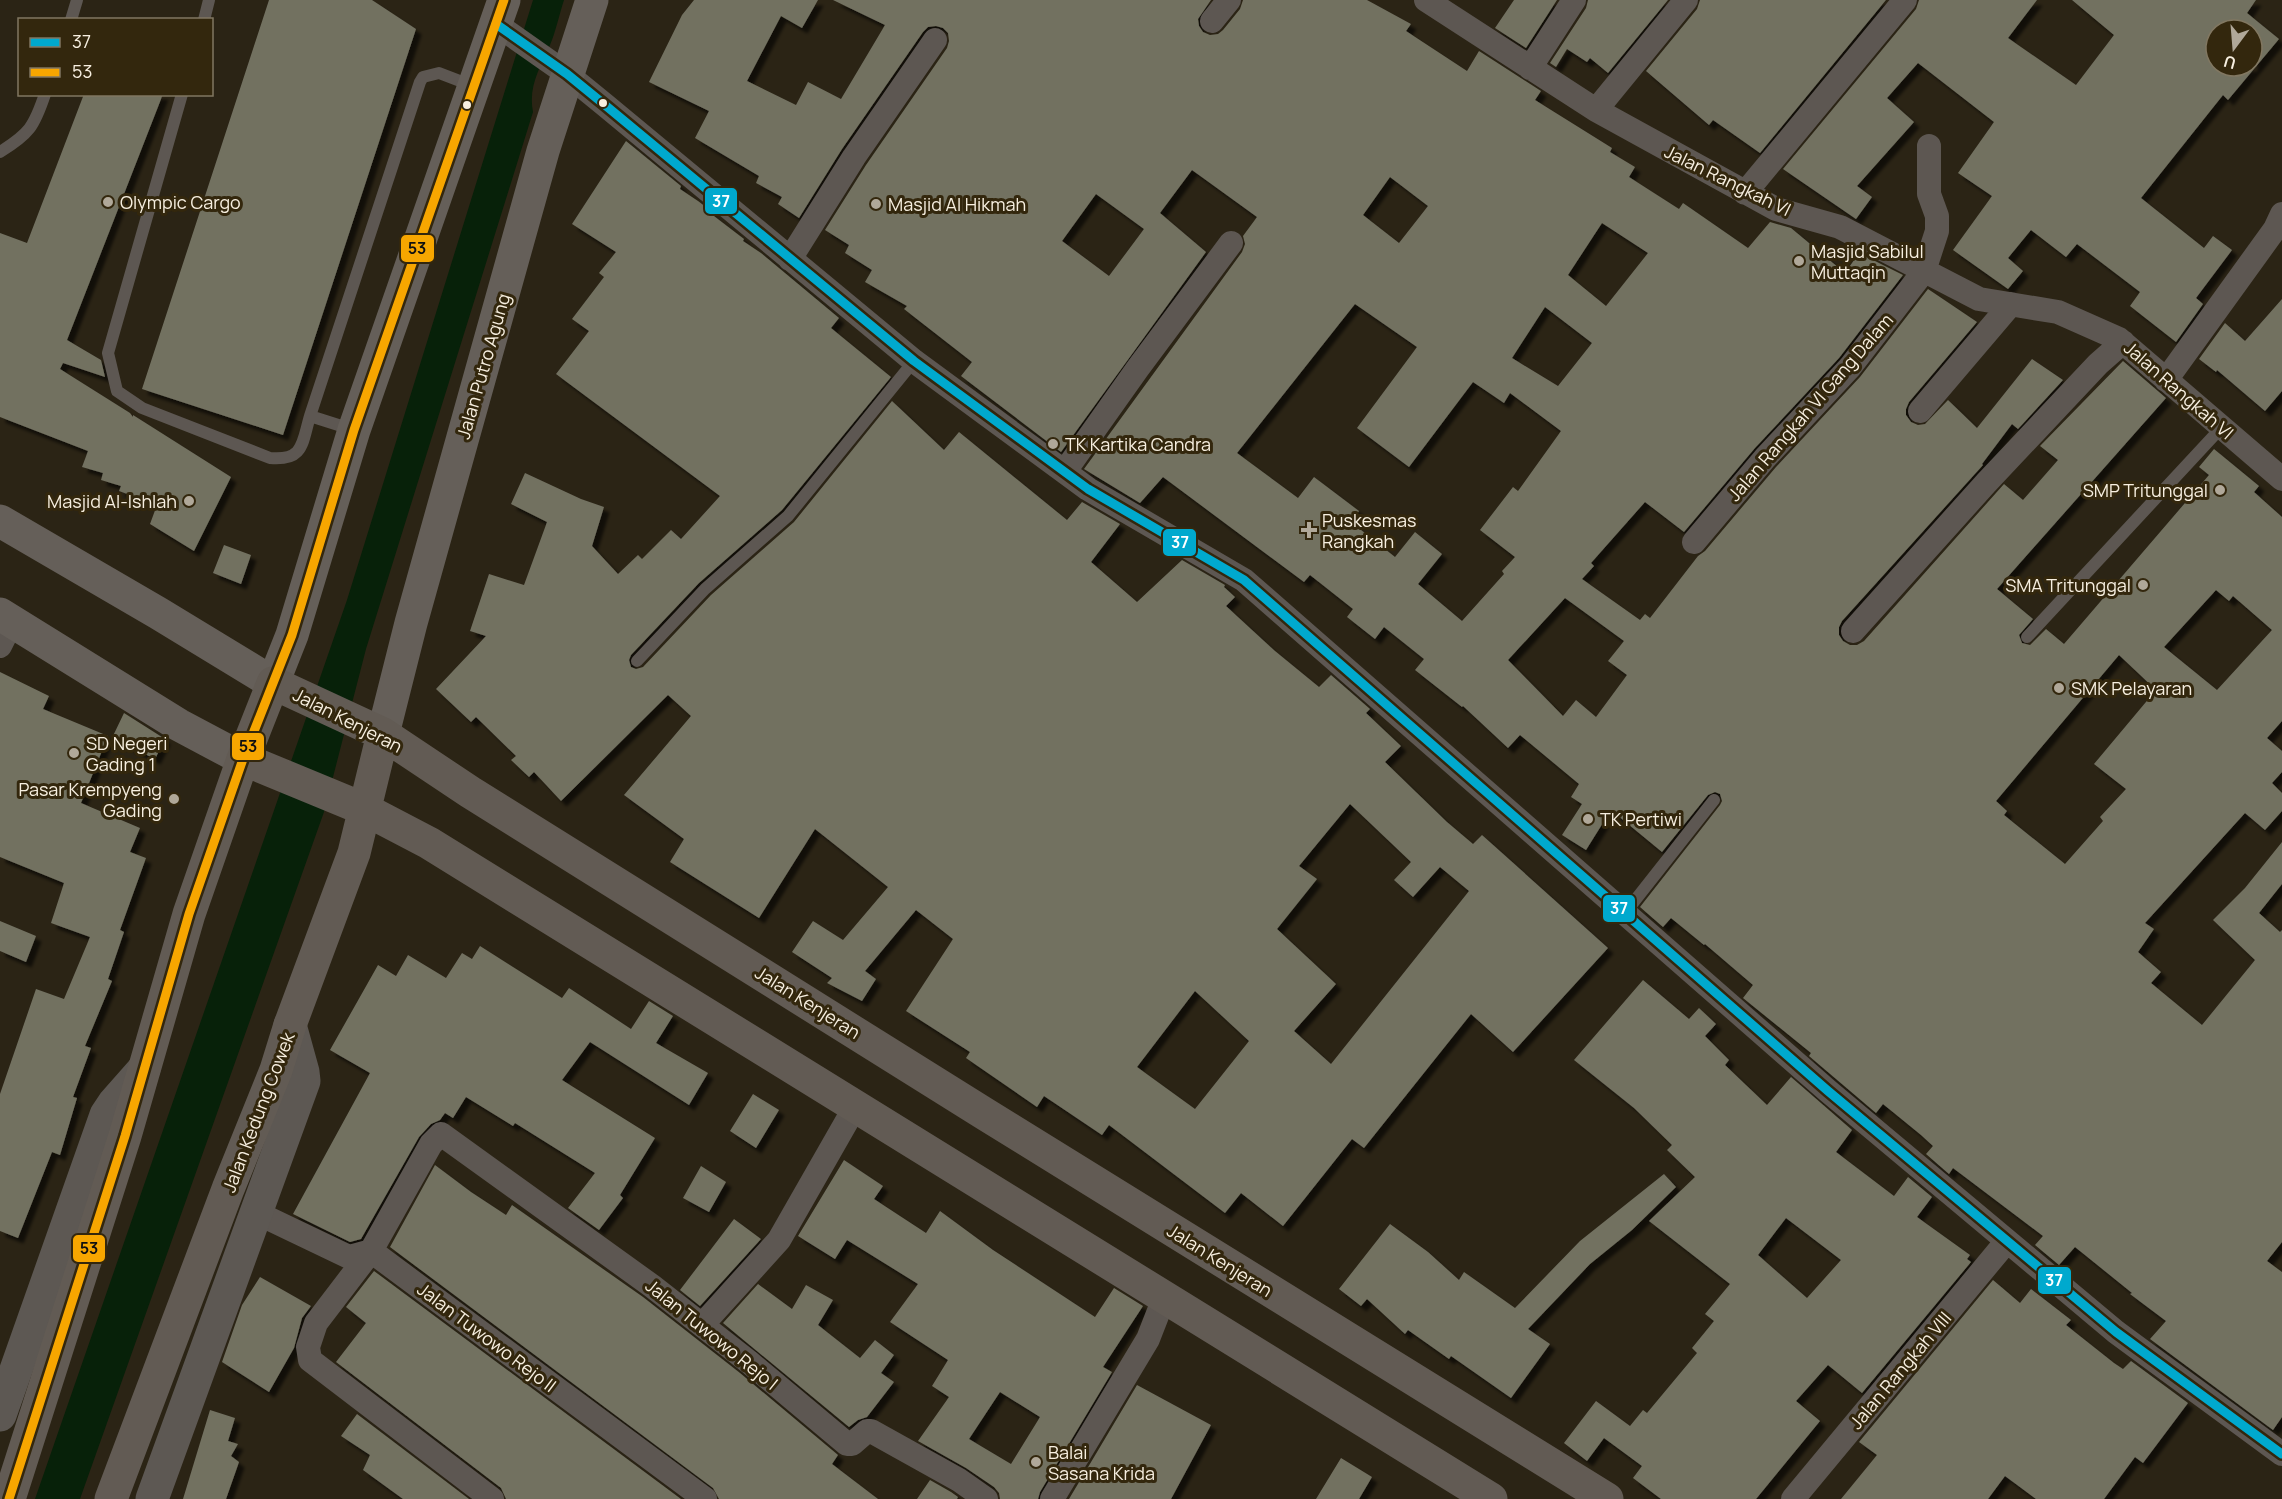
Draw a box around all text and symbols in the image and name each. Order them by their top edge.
legend [18,18,213,96]
north arrow [2204,18,2264,78]
text: 37 [72,29,91,53]
text: U [2221,50,2238,75]
text: 53 [72,59,92,83]
unlabelled marker [597,97,609,109]
unlabelled marker [461,99,473,111]
street label: Jalan Rangkah VI [1661,139,1795,221]
line badge: 37 [704,187,738,215]
place label: Olympic Cargo [120,190,241,214]
text: 37 [712,190,730,212]
place label: Masjid Al Hikmah [888,192,1026,216]
marker: Olympic Cargo [101,195,115,209]
marker: Masjid Al Hikmah [869,197,883,211]
line badge: 53 [400,234,435,263]
text: 53 [408,237,426,259]
place label: Masjid Sabilul Muttaqin [1811,239,1924,284]
marker: Masjid Sabilul Muttaqin [1792,254,1806,268]
street label: Jalan Putro Agung [451,290,515,442]
street label: Jalan Rangkah VI Gang Dalam [1722,308,1898,506]
street label: Jalan Rangkah VI [2119,336,2239,444]
place label: TK Kartika Candra [1065,432,1211,456]
marker: TK Kartika Candra [1046,437,1060,451]
place label: SMP Tritunggal [2083,478,2208,502]
marker: SMP Tritunggal [2213,483,2227,497]
place label: Masjid Al-Ishlah [47,489,177,513]
marker: Masjid Al-Ishlah [182,494,196,508]
place label: Puskesmas Rangkah [1322,508,1416,553]
marker: Puskesmas Rangkah [1300,521,1318,539]
line badge: 37 [1162,528,1197,557]
text: 37 [1171,531,1189,553]
place label: SMA Tritunggal [2005,573,2131,597]
marker: SMA Tritunggal [2136,578,2150,592]
place label: SMK Pelayaran [2071,676,2192,700]
marker: SMK Pelayaran [2052,681,2066,695]
street label: Jalan Kenjeran [289,682,407,758]
place label: SD Negeri Gading 1 [86,731,168,776]
line badge: 53 [231,732,265,761]
text: 53 [239,735,257,757]
marker: SD Negeri Gading 1 [67,746,81,760]
place label: Pasar Krempyeng Gading [18,777,162,822]
marker: Pasar Krempyeng Gading [167,792,181,806]
place label: TK Pertiwi [1600,807,1682,831]
marker: TK Pertiwi [1581,812,1595,826]
line badge: 37 [1602,894,1636,923]
text: 37 [1610,897,1628,919]
street label: Jalan Kenjeran [751,960,865,1044]
street label: Jalan Kedung Cowek [216,1027,300,1196]
street label: Jalan Kenjeran [1163,1218,1277,1302]
line badge: 53 [72,1234,106,1263]
text: 53 [80,1237,98,1259]
line badge: 37 [2037,1266,2072,1295]
text: 37 [2045,1269,2063,1291]
street label: Jalan Tuwowo Rejo I [641,1273,783,1395]
street label: Jalan Tuwowo Rejo II [413,1277,561,1397]
street label: Jalan Rangkah VIII [1844,1306,1956,1434]
place label: Balai Sasana Krida [1048,1440,1155,1485]
marker: Balai Sasana Krida [1029,1455,1043,1469]

